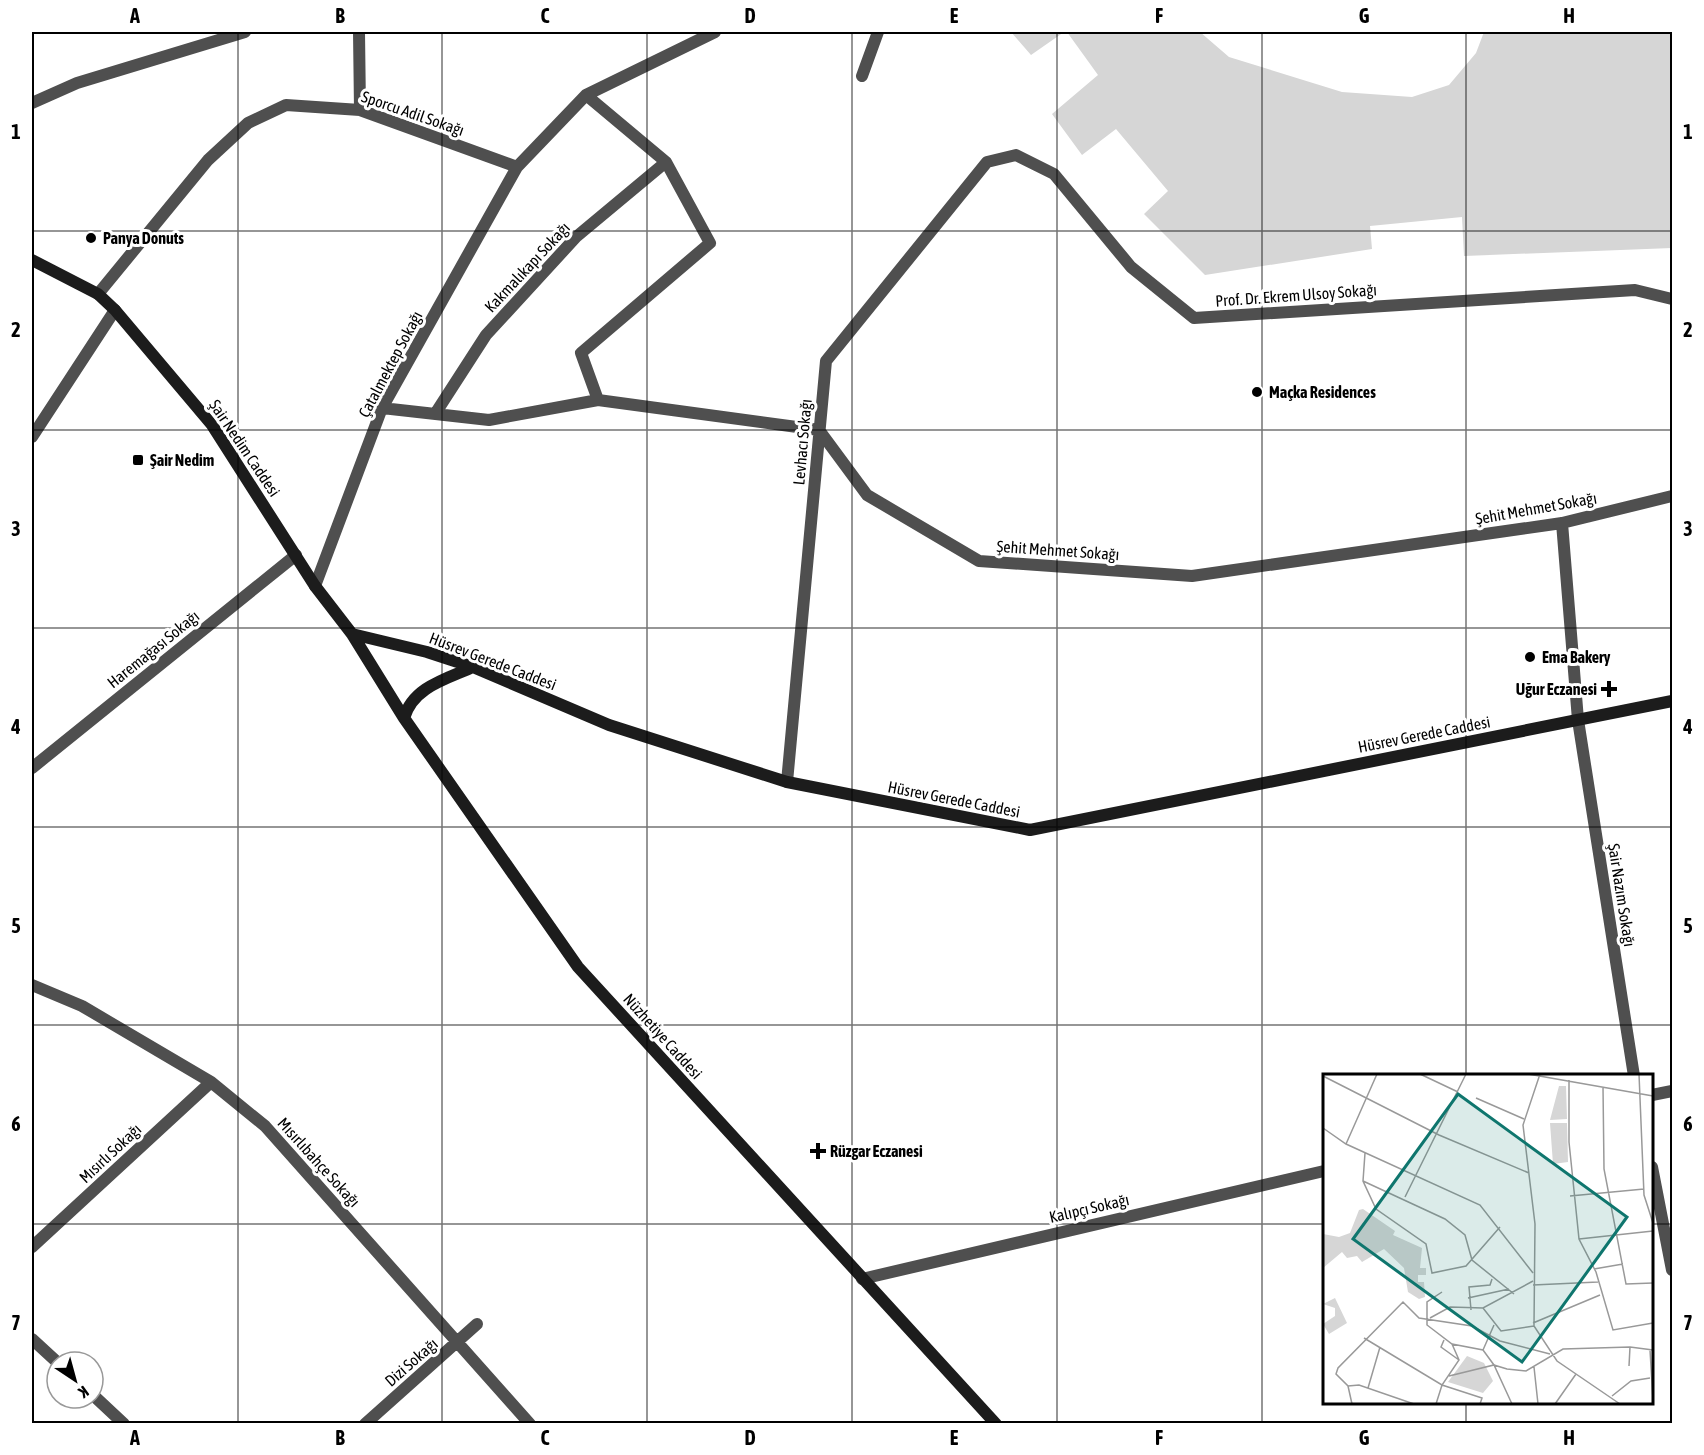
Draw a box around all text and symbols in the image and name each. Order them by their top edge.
text: A [129,4,140,27]
text: B [335,4,345,27]
text: C [541,4,550,27]
text: D [744,4,756,27]
text: E [950,4,959,27]
text: F [1155,4,1163,27]
text: G [1359,4,1370,27]
text: H [1563,4,1575,27]
street label: Sporcu Adil Sokağı [359,87,467,140]
text: 1 [11,120,21,143]
text: 1 [1683,120,1693,143]
street label: Kakmalıkapı Sokağı [481,218,574,316]
place label: Panya Donuts [103,229,184,247]
marker: Panya Donuts [84,231,98,245]
street label: Prof. Dr. Ekrem Ulsoy Sokağı [1215,280,1377,311]
street label: Çatalmektep Sokağı [354,308,426,421]
text: 2 [11,318,21,341]
text: 2 [1683,318,1693,341]
place label: Maçka Residences [1269,383,1376,401]
marker: Maçka Residences [1250,385,1264,399]
street label: Şair Nedim Caddesi [205,396,284,500]
street label: Levhacı Sokağı [789,398,816,486]
place label: Şair Nedim [150,451,214,469]
marker: Şair Nedim [131,453,145,467]
street label: Şehit Mehmet Sokağı [1474,488,1598,529]
text: 3 [11,517,21,540]
text: 3 [1683,517,1693,540]
street label: Şehit Mehmet Sokağı [996,537,1120,564]
street label: Haremağası Sokağı [104,607,203,692]
street label: Hüsrev Gerede Caddesi [427,629,559,693]
place label: Ema Bakery [1542,648,1611,666]
marker: Ema Bakery [1523,650,1537,664]
place label: Uğur Eczanesi [1516,680,1597,698]
marker: Uğur Eczanesi [1602,682,1616,696]
street label: Hüsrev Gerede Caddesi [1356,712,1492,756]
text: 4 [10,715,21,738]
text: 4 [1682,715,1693,738]
street label: Hüsrev Gerede Caddesi [886,777,1022,821]
street label: Şair Nazım Sokağı [1604,842,1639,948]
text: 5 [11,914,21,937]
text: 5 [1683,914,1693,937]
street label: Nüzhetiye Caddesi [619,990,706,1083]
inset map [1323,1074,1653,1404]
text: 6 [11,1112,21,1135]
text: 6 [1683,1112,1693,1135]
street label: Mısırlıbahçe Sokağı [273,1114,364,1211]
street label: Mısırlı Sokağı [75,1120,145,1187]
place label: Rüzgar Eczanesi [830,1142,923,1160]
marker: Rüzgar Eczanesi [811,1144,825,1158]
street label: Kalıpçı Sokağı [1047,1190,1131,1227]
text: 7 [11,1311,21,1334]
text: 7 [1683,1311,1693,1334]
street label: Dizi Sokağı [381,1334,442,1390]
north arrow [45,1350,105,1410]
text: K [75,1383,92,1402]
text: A [129,1426,140,1449]
text: B [335,1426,345,1449]
text: C [541,1426,550,1449]
text: D [744,1426,756,1449]
text: E [950,1426,959,1449]
text: F [1155,1426,1163,1449]
text: G [1359,1426,1370,1449]
text: H [1563,1426,1575,1449]

